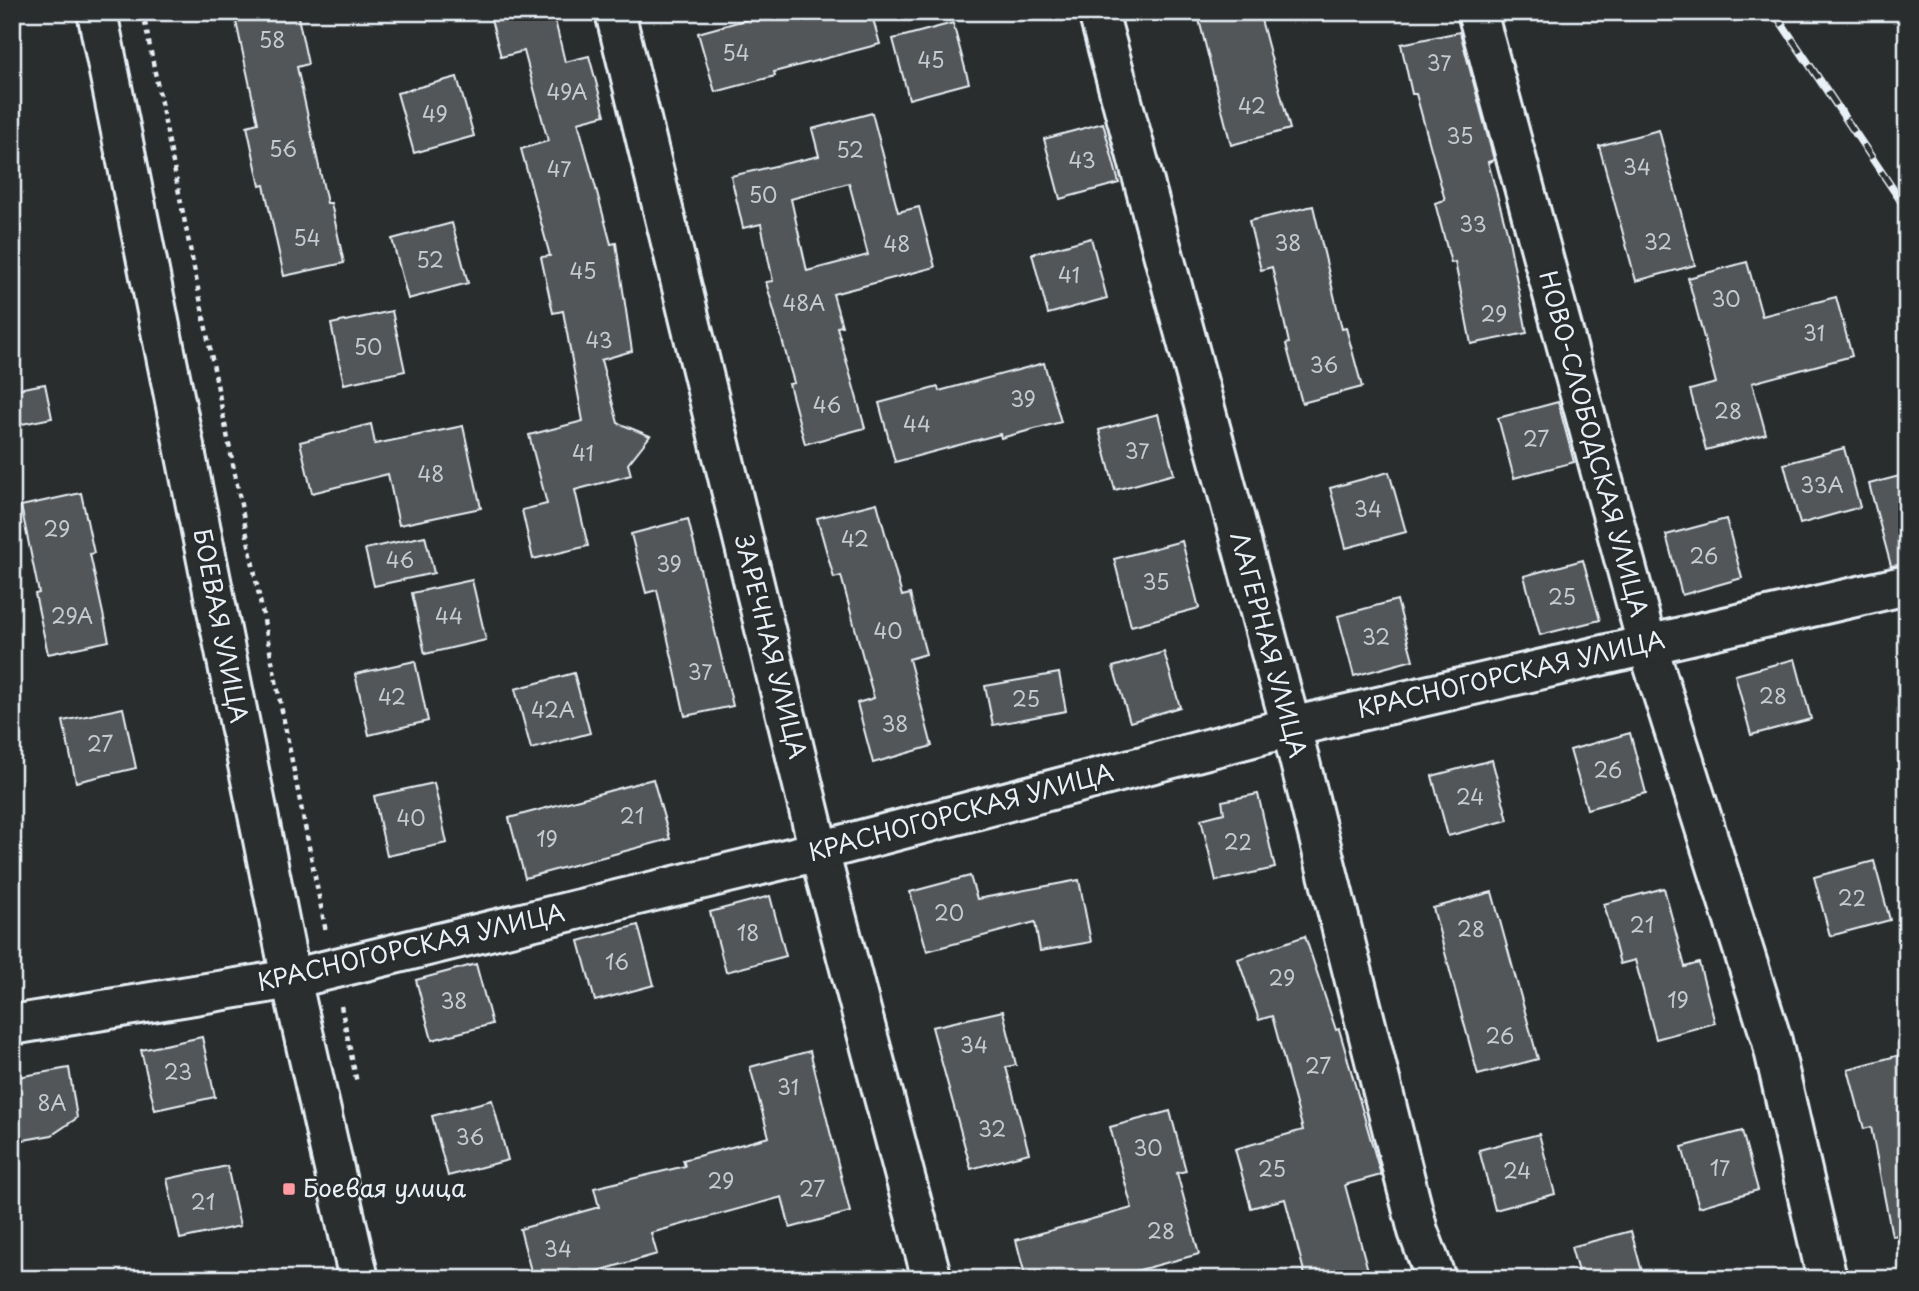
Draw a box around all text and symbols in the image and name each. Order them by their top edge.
house number: 58 [259,23,285,55]
house number: 54 [722,36,750,68]
house number: 45 [918,43,944,75]
house number: 37 [1427,46,1451,78]
house number: 49А [546,75,588,107]
house number: 42 [1238,89,1266,121]
house number: 49 [422,97,448,129]
house number: 35 [1447,119,1473,151]
house number: 56 [269,132,297,164]
house number: 52 [836,133,864,165]
house number: 43 [1068,143,1096,175]
house number: 34 [1623,150,1651,182]
house number: 47 [547,152,571,184]
house number: 50 [749,178,777,210]
house number: 33 [1459,207,1487,239]
house number: 54 [293,221,321,253]
house number: 32 [1644,225,1672,257]
house number: 38 [1275,226,1302,258]
house number: 48 [884,227,910,259]
house number: 52 [416,243,444,275]
house number: 45 [570,254,596,286]
house number: 41 [1058,258,1080,290]
street label: НОВО-СЛОБОДСКАЯ УЛИЦА [1531,266,1659,621]
house number: 30 [1711,282,1741,314]
house number: 48А [783,286,825,318]
house number: 29 [1481,297,1507,329]
house number: 31 [1803,316,1825,348]
house number: 43 [585,323,613,355]
house number: 50 [354,330,382,362]
house number: 36 [1310,348,1338,380]
house number: 39 [1010,382,1036,414]
house number: 46 [813,388,841,420]
house number: 28 [1714,394,1742,426]
house number: 44 [903,407,931,439]
house number: 27 [1523,422,1549,454]
house number: 37 [1125,434,1149,466]
house number: 41 [572,436,594,468]
house number: 48 [418,457,444,489]
house number: 33А [1800,468,1844,500]
house number: 34 [1354,492,1382,524]
house number: 29 [44,512,70,544]
house number: 42 [841,522,869,554]
street label: БОЕВАЯ УЛИЦА [185,525,258,726]
street label: ЛАГЕРНАЯ УЛИЦА [1222,528,1317,761]
street label: ЗАРЕЧНАЯ УЛИЦА [727,531,817,762]
house number: 26 [1690,539,1718,571]
house number: 46 [386,543,414,575]
house number: 39 [656,547,682,579]
house number: 35 [1143,565,1169,597]
house number: 25 [1548,580,1576,612]
house number: 29А [51,599,93,631]
house number: 44 [435,599,463,631]
house number: 40 [873,614,903,646]
street label: КРАСНОГОРСКАЯ УЛИЦА [1353,620,1668,726]
house number: 32 [1362,620,1390,652]
house number: 37 [688,655,712,687]
house number: 28 [1759,679,1787,711]
house number: 42 [378,680,406,712]
house number: 25 [1012,682,1040,714]
house number: 42А [531,693,575,725]
house number: 38 [882,707,909,739]
house number: 27 [87,727,113,759]
street label: КРАСНОГОРСКАЯ УЛИЦА [804,753,1117,869]
house number: 26 [1594,753,1622,785]
house number: 24 [1456,780,1484,812]
house number: 21 [620,799,644,831]
house number: 40 [396,801,426,833]
house number: 19 [536,822,558,854]
house number: 22 [1224,825,1252,857]
house number: 22 [1838,881,1866,913]
street label: КРАСНОГОРСКАЯ УЛИЦА [253,893,568,999]
house number: 20 [934,896,964,928]
house number: 21 [1630,908,1654,940]
house number: 28 [1457,912,1485,944]
house number: 18 [737,916,759,948]
house number: 16 [605,945,629,977]
house number: 29 [1269,961,1295,993]
house number: 19 [1667,983,1689,1015]
house number: 38 [441,984,468,1016]
house number: 26 [1486,1019,1514,1051]
house number: 34 [960,1028,988,1060]
house number: 27 [1305,1049,1331,1081]
house number: 23 [164,1055,192,1087]
house number: 31 [777,1070,799,1102]
house number: 8А [37,1086,67,1118]
house number: 32 [978,1112,1006,1144]
house number: 36 [456,1120,484,1152]
house number: 30 [1133,1131,1163,1163]
house number: 17 [1710,1151,1730,1183]
house number: 25 [1258,1152,1286,1184]
house number: 24 [1503,1154,1531,1186]
house number: 29 [708,1164,734,1196]
place label: Боевая улица [303,1169,466,1205]
house number: 27 [799,1172,825,1204]
marker: Боевая улица [281,1181,297,1197]
house number: 21 [191,1185,215,1217]
house number: 28 [1147,1214,1175,1246]
house number: 34 [544,1232,572,1264]

